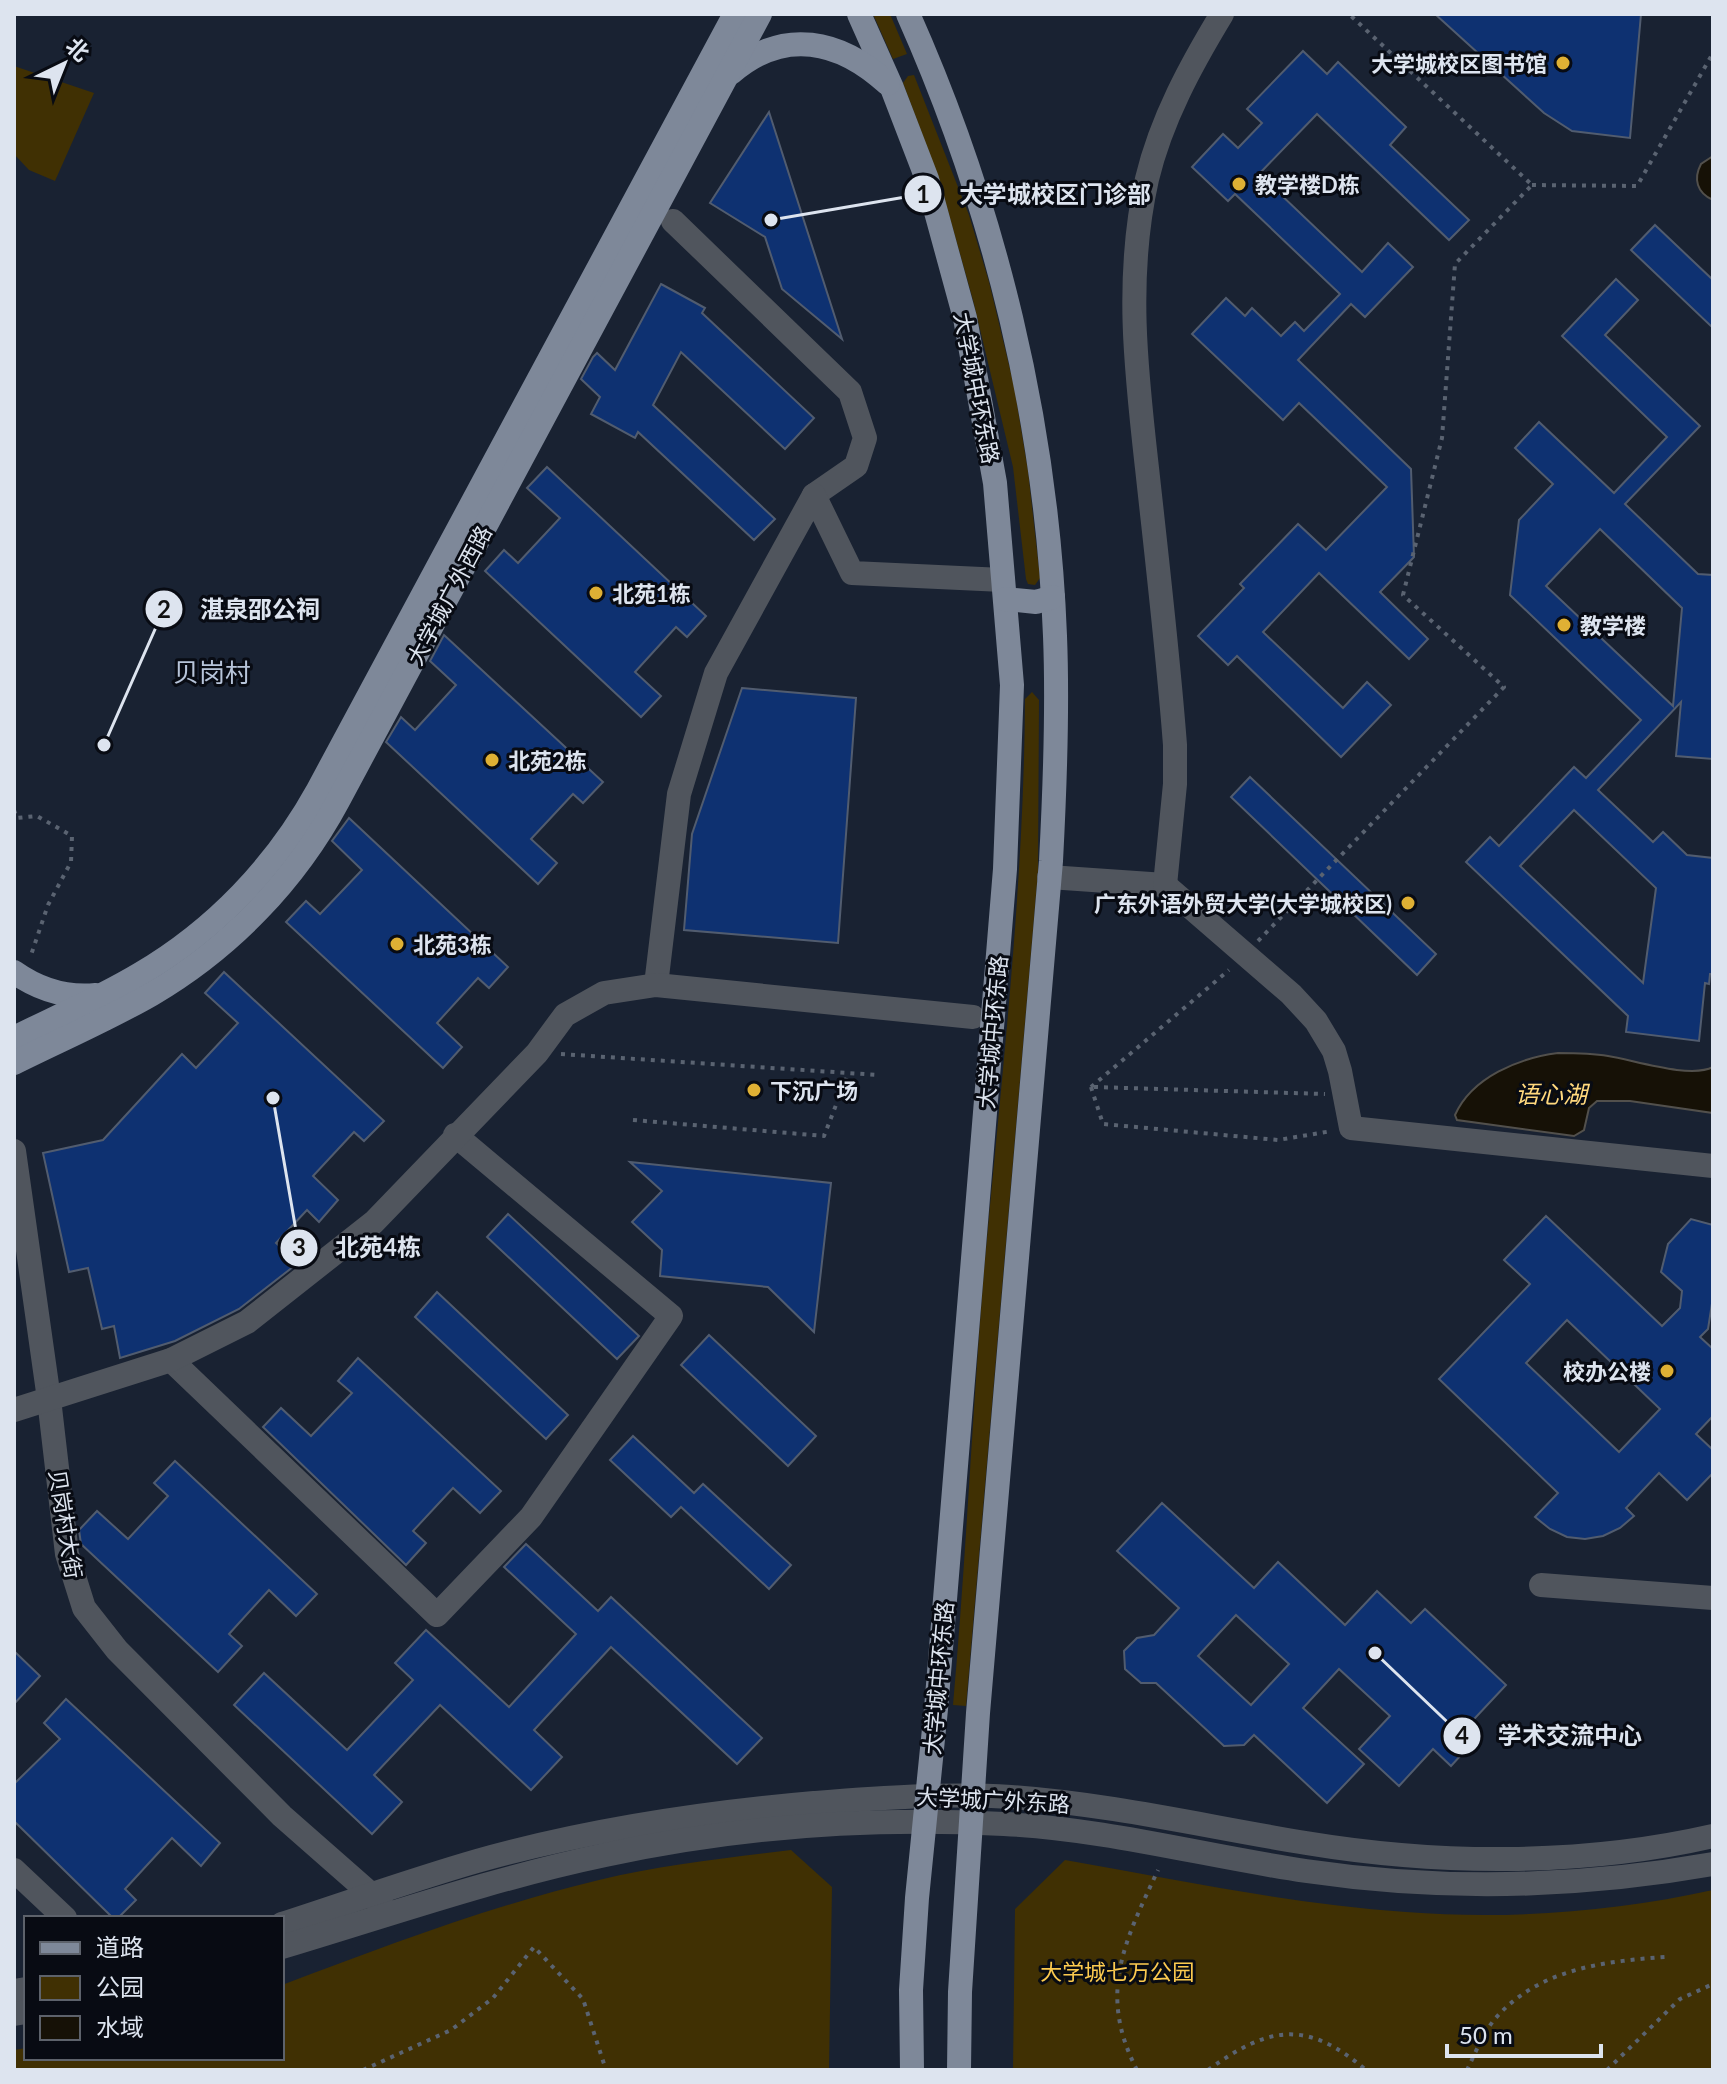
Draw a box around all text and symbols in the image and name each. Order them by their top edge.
north arrow [24,24,104,104]
text: 北 [61,32,95,66]
place label: 大学城校区图书馆 [1371,50,1547,77]
marker: 大学城校区图书馆 [1554,54,1572,72]
callout: 大学城校区门诊部 [903,170,1167,218]
place label: 教学楼D栋 [1255,171,1360,198]
marker: 教学楼D栋 [1230,175,1248,193]
text: 1 [916,179,930,208]
text: 大学城校区门诊部 [959,179,1151,208]
street label: 大学城中环东路 [949,310,1005,466]
street label: 大学城广外西路 [401,521,497,669]
place label: 北苑1栋 [612,580,691,607]
marker: 北苑1栋 [587,584,605,602]
callout: 湛泉邵公祠 [144,585,336,633]
text: 2 [157,594,171,623]
text: 湛泉邵公祠 [200,594,320,623]
place label: 教学楼 [1580,612,1646,639]
marker: 教学楼 [1555,616,1573,634]
district label: 贝岗村 [173,656,251,688]
place label: 北苑2栋 [508,747,587,774]
marker: 北苑2栋 [483,751,501,769]
place label: 广东外语外贸大学(大学城校区) [1094,890,1392,917]
marker: 广东外语外贸大学(大学城校区) [1399,894,1417,912]
place label: 北苑3栋 [413,931,492,958]
marker: 北苑3栋 [388,935,406,953]
street label: 大学城中环东路 [972,954,1012,1110]
place label: 下沉广场 [770,1077,858,1104]
water label: 语心湖 [1515,1079,1591,1108]
marker: 下沉广场 [745,1081,763,1099]
callout: 北苑4栋 [279,1224,437,1272]
text: 3 [292,1232,306,1261]
text: 北苑4栋 [335,1232,421,1261]
place label: 校办公楼 [1563,1358,1651,1385]
marker: 校办公楼 [1658,1362,1676,1380]
street label: 贝岗村大街 [44,1468,88,1580]
street label: 大学城中环东路 [918,1600,958,1756]
callout: 学术交流中心 [1442,1712,1658,1760]
text: 4 [1455,1720,1469,1749]
text: 学术交流中心 [1498,1720,1642,1749]
street label: 大学城广外东路 [915,1782,1071,1818]
legend [24,1916,284,2060]
text: 道路 [96,1932,144,1961]
park label: 大学城七万公园 [1040,1958,1194,1985]
text: 公园 [96,1972,144,2001]
scale bar [1447,2008,1601,2058]
text: 水域 [96,2012,144,2041]
text: 50 m [1459,2020,1513,2049]

